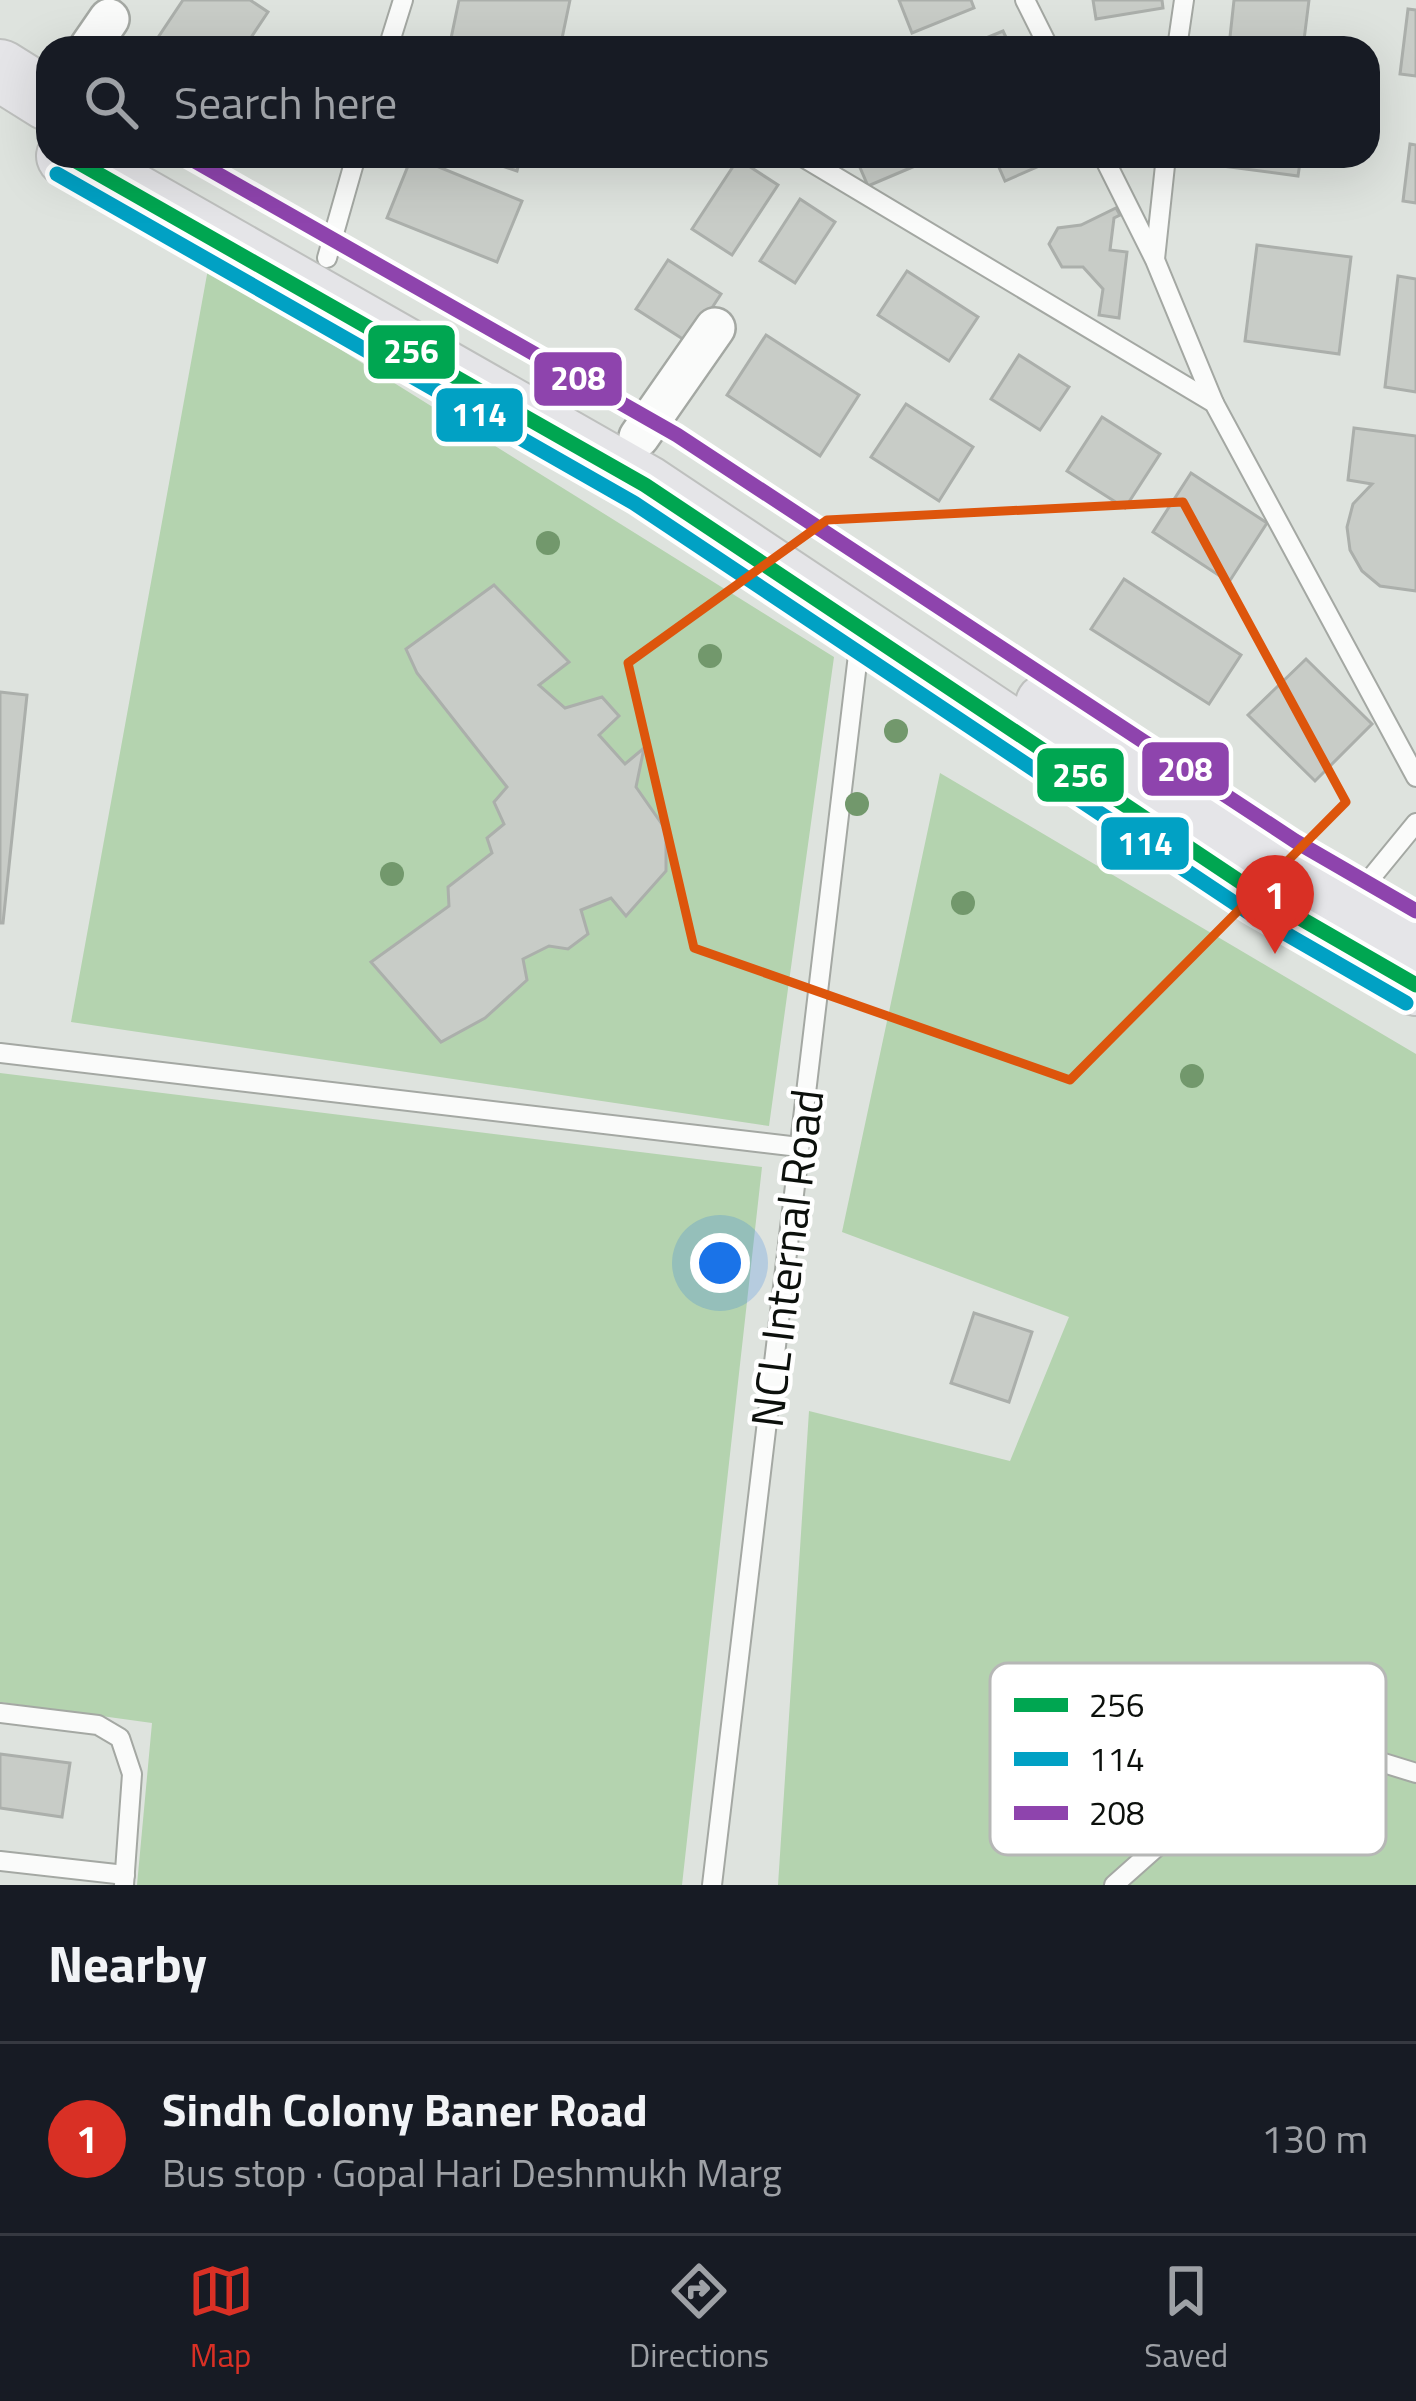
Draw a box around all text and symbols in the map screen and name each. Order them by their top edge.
search box [36,36,1380,168]
text: Search here [174,68,397,136]
icon: search [78,69,144,135]
line badge: 256 [366,323,457,381]
text: 256 [383,326,439,376]
line badge: 208 [532,350,624,408]
text: 208 [550,353,606,403]
line badge: 114 [434,386,525,444]
text: 114 [451,389,507,439]
line badge: 208 [1140,740,1231,798]
text: 208 [1157,744,1213,794]
line badge: 256 [1035,746,1126,804]
text: 256 [1052,750,1108,800]
line badge: 114 [1099,815,1191,872]
text: 114 [1117,818,1173,868]
pin: 1 [1236,855,1314,954]
street label: NCL Internal Road [732,1085,840,1431]
your location [690,1233,750,1293]
legend [990,1663,1386,1855]
text: 256 [1089,1680,1144,1730]
text: 114 [1089,1734,1144,1784]
text: 208 [1089,1788,1144,1838]
text: Nearby [48,1924,207,2002]
text: Sindh Colony Baner Road [162,2075,648,2143]
text: 1 [76,2109,98,2168]
text: 130 m [1261,2109,1368,2168]
text: Bus stop · Gopal Hari Deshmukh Marg [162,2143,782,2202]
tab: Map [188,2258,254,2380]
tab: Directions [629,2258,769,2380]
tab: Saved [1144,2258,1228,2380]

